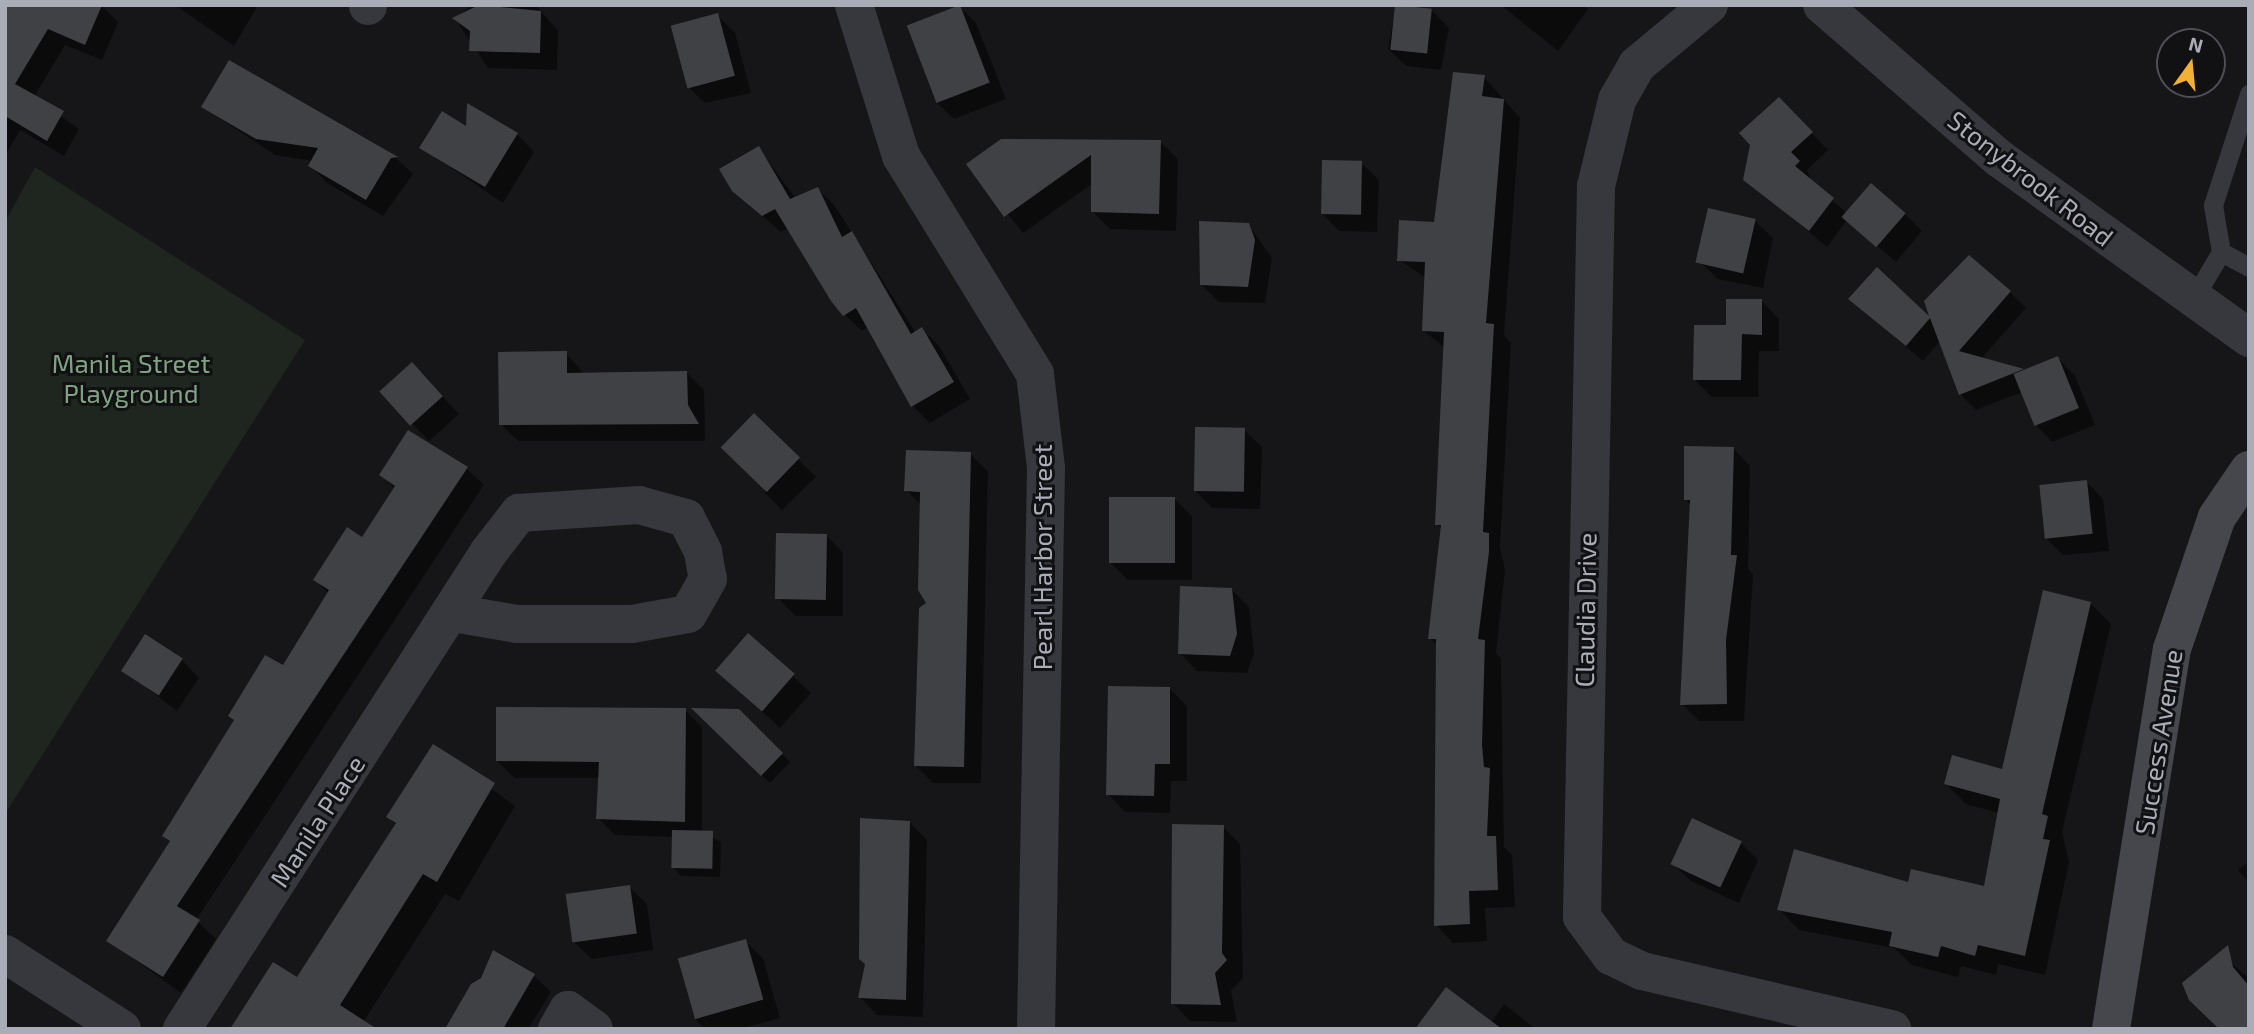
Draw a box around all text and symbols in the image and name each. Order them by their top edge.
north arrow [2156,28,2226,98]
text: N [2186,31,2206,57]
street label: Stonybrook Road [1942,104,2120,252]
park label: Manila Street Playground [52,347,210,408]
street label: Pearl Harbor Street [1026,443,1058,671]
street label: Claudia Drive [1568,532,1602,688]
street label: Success Avenue [2128,647,2188,837]
street label: Manila Place [263,750,371,892]

